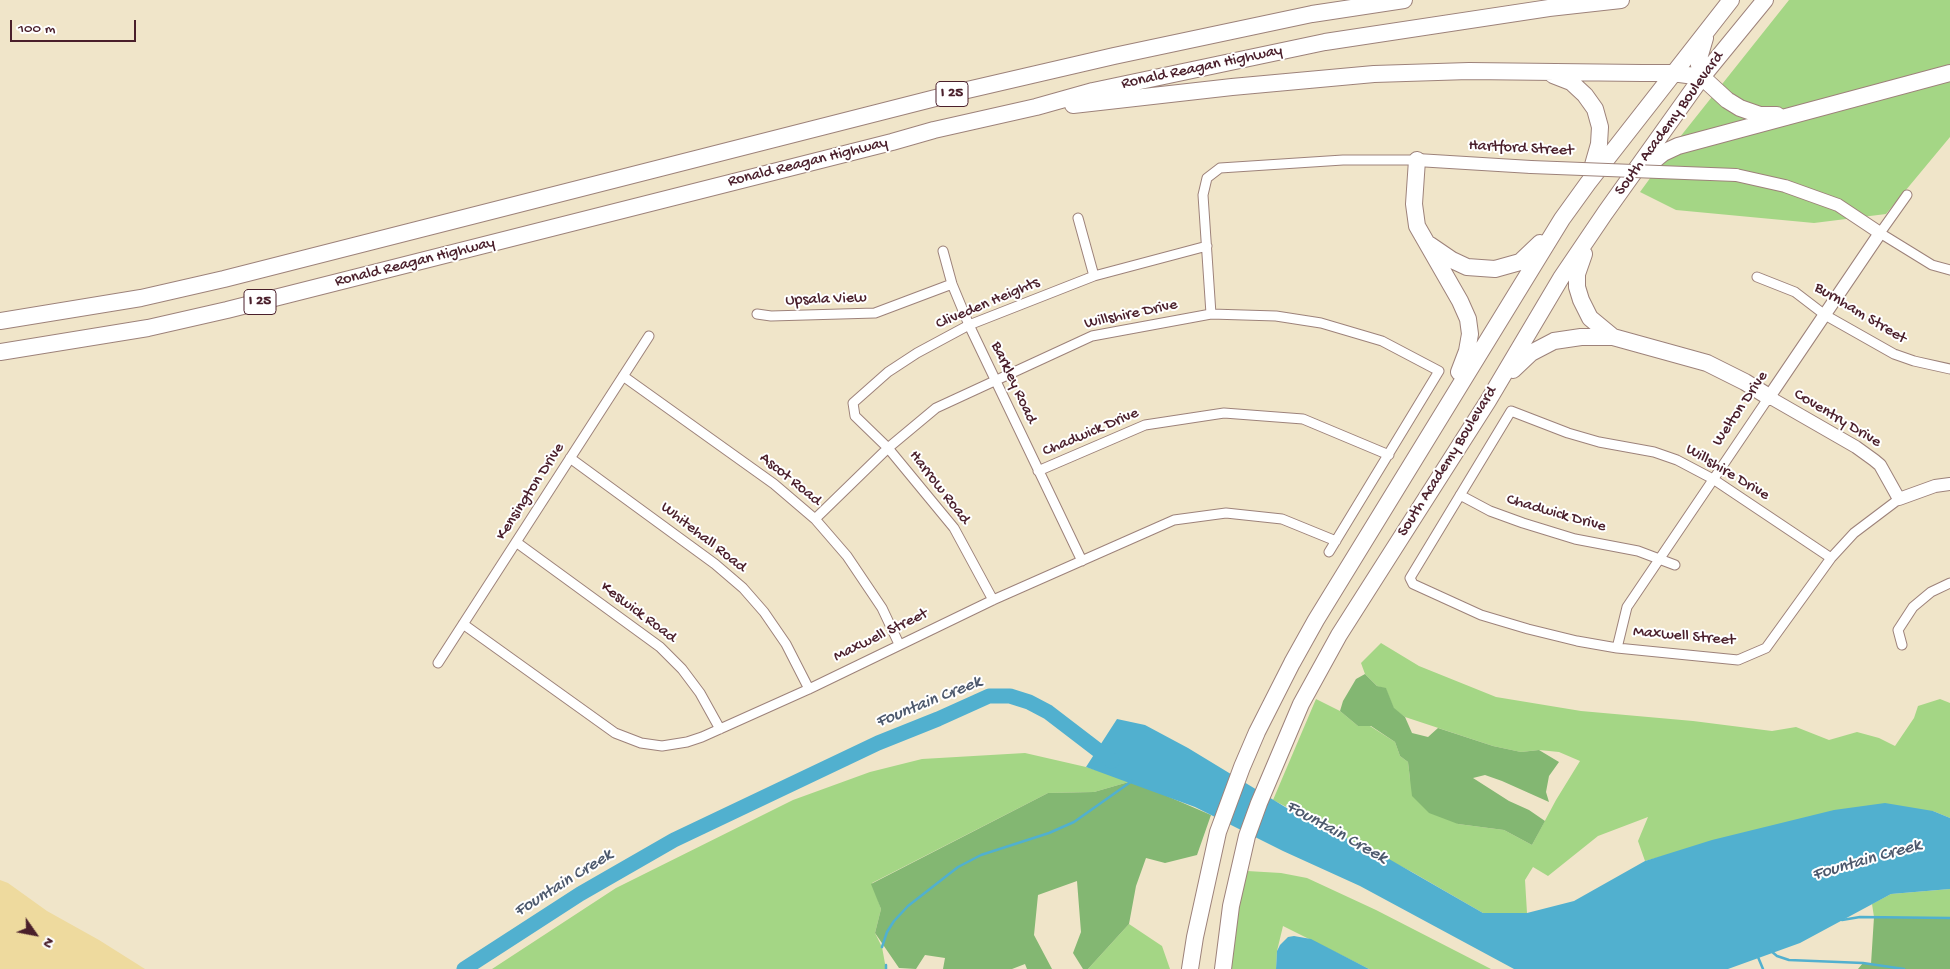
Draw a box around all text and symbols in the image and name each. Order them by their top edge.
scale bar [12,10,139,42]
text: 100 m [18,20,55,38]
street label: Ronald Reagan Highway [1120,42,1284,94]
street label: South Academy Boulevard [1611,48,1729,200]
road number: I 25 [936,82,968,106]
street label: Ronald Reagan Highway [726,134,890,192]
street label: Hartford Street [1468,137,1574,161]
street label: Ronald Reagan Highway [333,234,497,292]
street label: Cliveden Heights [933,273,1043,335]
street label: Burnham Street [1810,279,1910,349]
street label: Upsala View [785,289,867,311]
road number: I 25 [244,290,276,314]
street label: Willshire Drive [1083,296,1179,334]
street label: Barkley Road [986,339,1040,427]
street label: Welton Drive [1709,368,1773,450]
street label: South Academy Boulevard [1394,383,1502,541]
street label: Coventry Drive [1790,385,1884,453]
street label: Chadwick Drive [1040,404,1142,462]
street label: Kensington Drive [492,440,570,544]
street label: Willshire Drive [1681,440,1773,506]
street label: Harrow Road [904,447,974,529]
street label: Ascot Road [755,449,825,511]
street label: Chadwick Drive [1504,491,1608,537]
street label: Whitehall Road [656,499,750,577]
street label: Keswick Road [596,578,680,648]
street label: Maxwell Street [831,605,931,667]
street label: Maxwell Street [1632,623,1736,651]
water label: Fountain Creek [873,672,985,734]
water label: Fountain Creek [1282,796,1390,870]
water label: Fountain Creek [1810,835,1924,887]
water label: Fountain Creek [511,845,617,923]
north arrow [10,909,60,959]
text: N [38,934,58,951]

